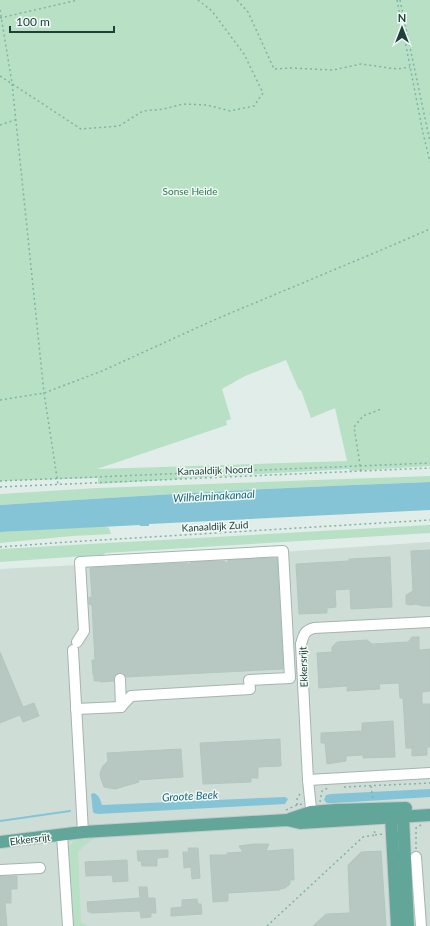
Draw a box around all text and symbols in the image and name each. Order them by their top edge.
scale bar [10,8,114,34]
north arrow [382,8,422,48]
text: N [398,11,406,24]
text: 100 m [16,14,50,29]
park label: Sonse Heide [163,185,217,197]
street label: Kanaaldijk Noord [177,463,253,477]
water label: Wilhelminakanaal [173,487,256,504]
street label: Kanaaldijk Zuid [181,518,249,534]
street label: Ekkersrijt [296,646,310,688]
water label: Groote Beek [162,787,219,803]
street label: Ekkersrijt [9,831,51,847]

